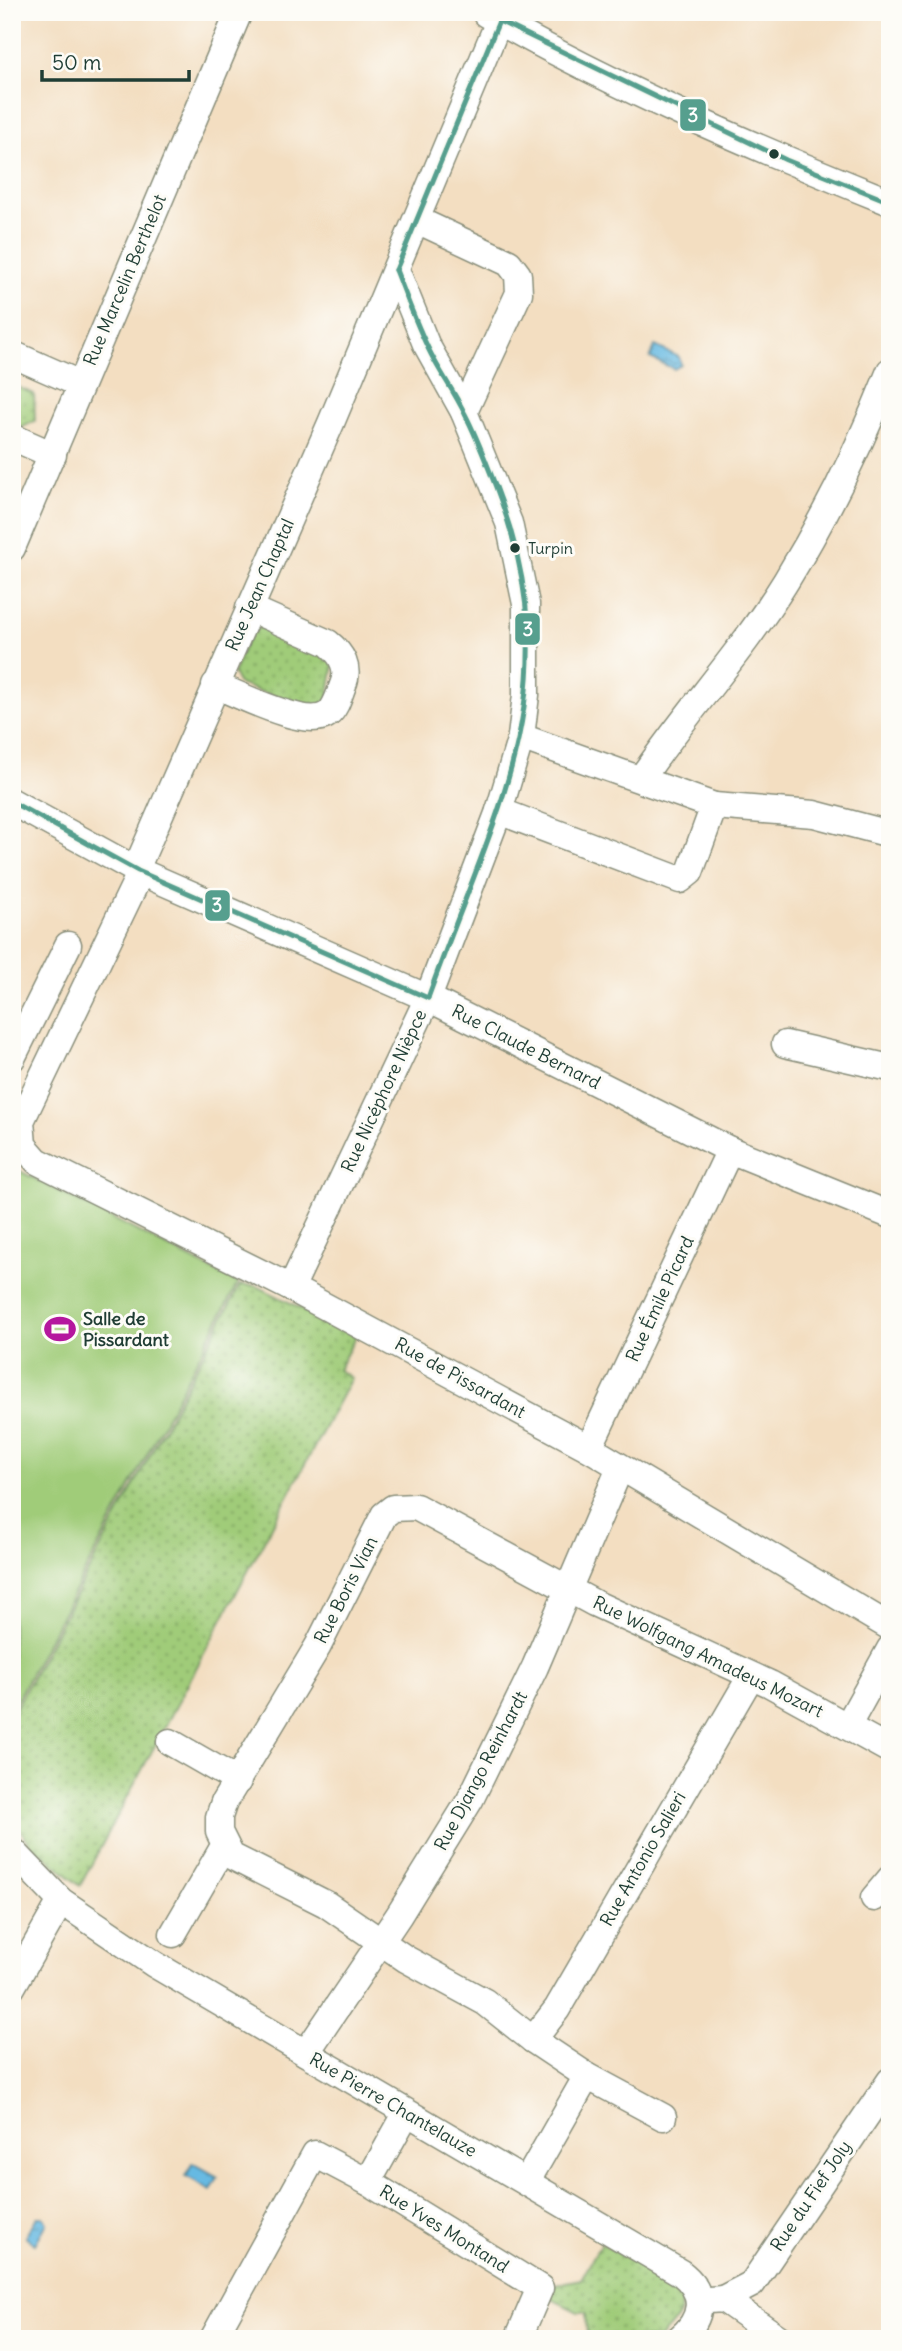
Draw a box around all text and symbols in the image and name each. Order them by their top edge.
scale bar [42,38,189,82]
text: 50 m [52,49,101,76]
line badge: 3 [679,98,707,132]
text: 3 [688,103,698,127]
unlabelled marker [767,147,781,161]
street label: Rue Marcelin Berthelot [78,191,171,369]
street label: Rue Jean Chaptal [220,515,299,655]
place label: Turpin [528,538,573,558]
marker: Turpin [508,541,522,555]
line badge: 3 [514,612,541,646]
text: 3 [523,617,533,641]
line badge: 3 [204,889,231,922]
text: 3 [212,893,222,917]
street label: Rue Claude Bernard [448,999,605,1094]
street label: Rue Nicéphore Nièpce [336,1006,431,1176]
street label: Rue Émile Picard [620,1232,699,1365]
place label: Salle de Pissardant [83,1307,170,1351]
sports icon: Salle de Pissardant [43,1312,77,1346]
street label: Rue de Pissardant [391,1332,530,1423]
street label: Rue Boris Vian [309,1532,382,1647]
street label: Rue Wolfgang Amadeus Mozart [589,1591,827,1722]
street label: Rue Django Reinhardt [429,1687,532,1854]
street label: Rue Antonio Salieri [595,1787,691,1930]
street label: Rue Pierre Chantelauze [305,2047,481,2162]
street label: Rue du Fief Joly [765,2136,856,2256]
street label: Rue Yves Montand [375,2180,514,2278]

